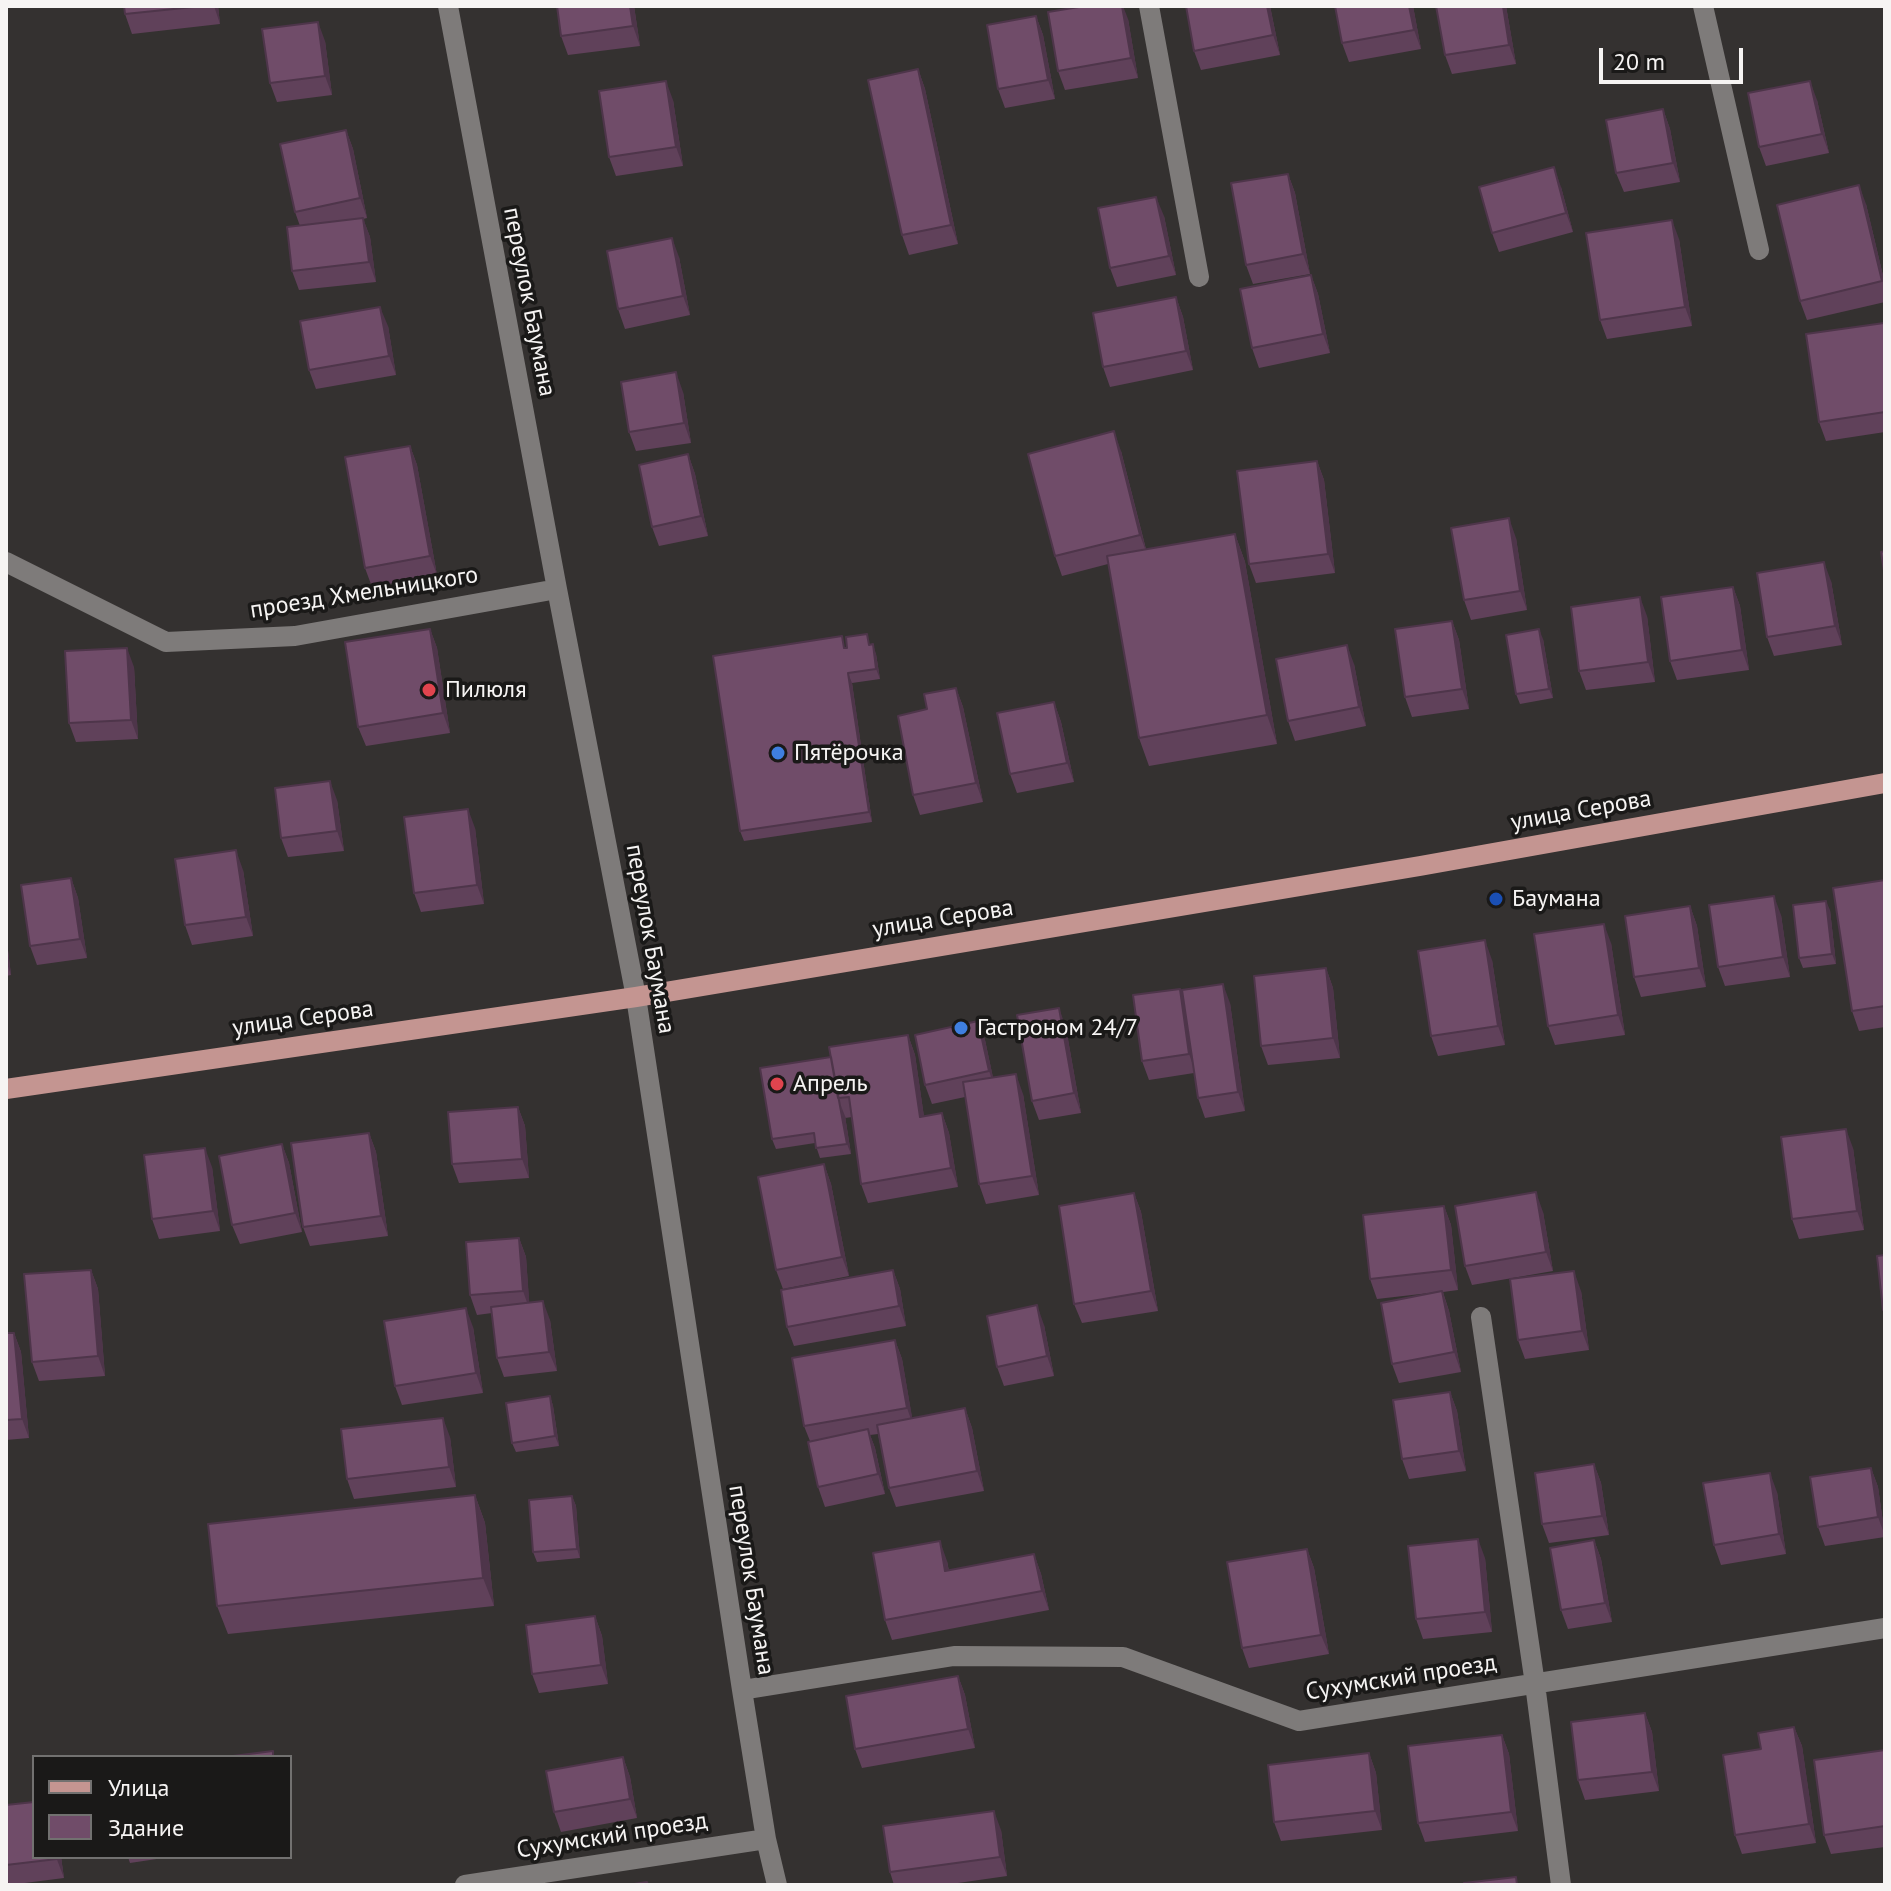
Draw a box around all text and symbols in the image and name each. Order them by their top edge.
scale bar [1603,32,1747,82]
text: 20 m [1613,46,1665,77]
street label: переулок Баумана [497,205,561,399]
street label: проезд Хмельницкого [248,561,480,625]
place label: Пилюля [445,676,527,704]
marker: Пилюля [420,681,438,699]
place label: Пятёрочка [794,739,904,767]
marker: Пятёрочка [769,744,787,762]
street label: улица Серова [1508,784,1654,838]
street label: переулок Баумана [619,842,681,1036]
place label: Баумана [1512,885,1601,913]
marker: Баумана [1487,890,1505,908]
street label: улица Серова [870,894,1016,944]
street label: улица Серова [231,995,375,1043]
place label: Гастроном 24/7 [977,1014,1138,1042]
marker: Гастроном 24/7 [952,1019,970,1037]
place label: Апрель [793,1070,868,1098]
marker: Апрель [768,1075,786,1093]
street label: переулок Баумана [722,1483,780,1677]
street label: Сухумский проезд [1304,1649,1498,1707]
legend [32,1755,292,1859]
text: Улица [108,1772,169,1803]
street label: Сухумский проезд [515,1807,709,1865]
text: Здание [108,1812,184,1843]

